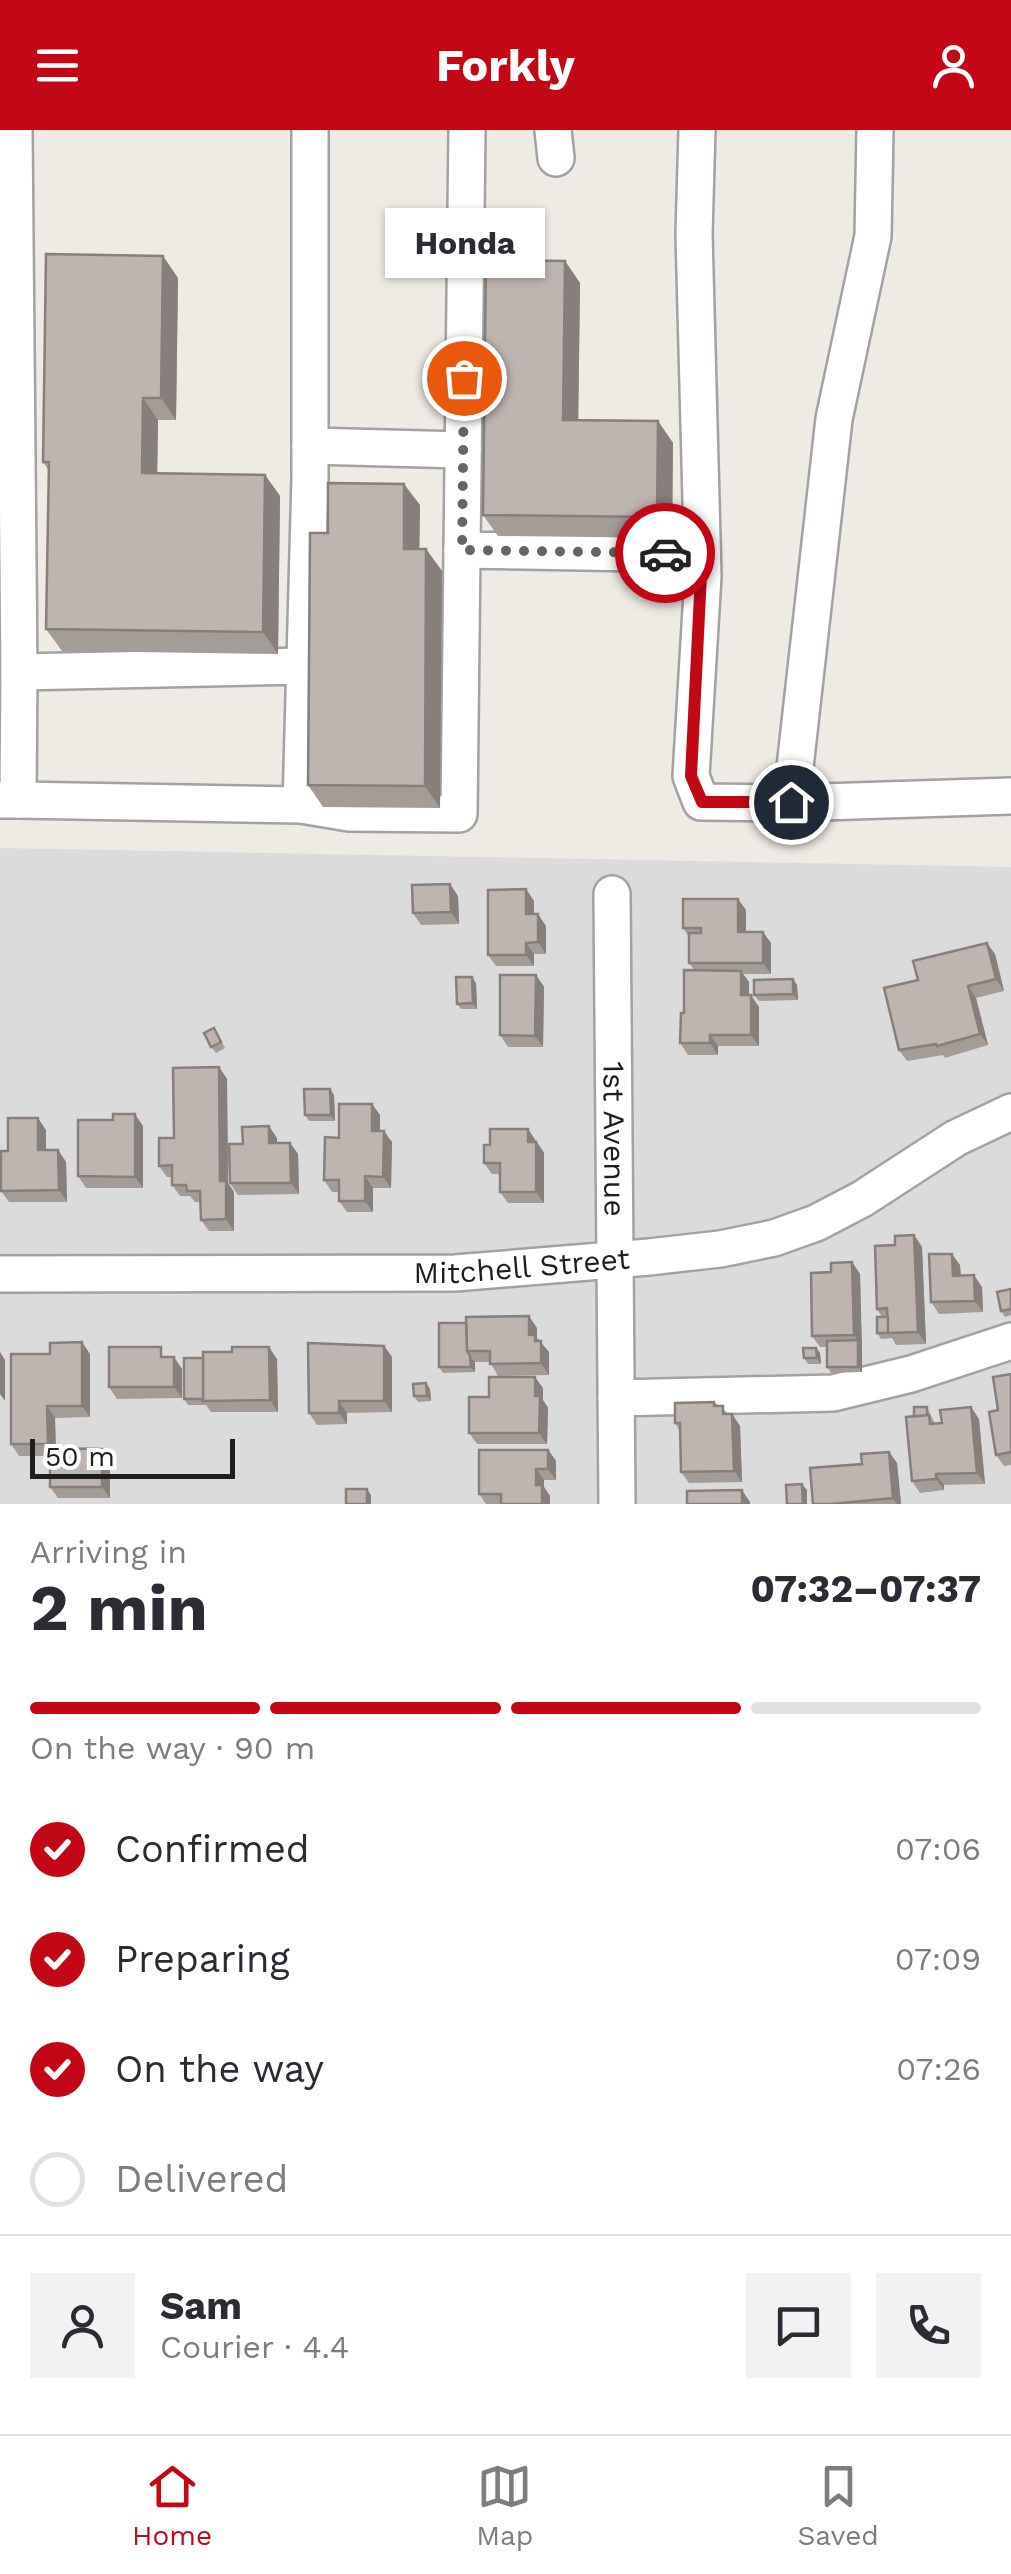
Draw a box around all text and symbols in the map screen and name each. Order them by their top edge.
icon: menu [30,38,85,93]
icon: person [926,38,981,93]
text: Forkly [436,39,575,92]
callout: Honda [384,208,544,278]
text: Honda [414,224,516,262]
pin [422,336,507,421]
icon: bag [437,351,492,406]
courier [615,503,715,603]
icon: car [638,526,693,581]
pin [749,760,834,845]
icon: home [764,775,819,830]
street label: 1st Avenue [596,1061,633,1217]
street label: Mitchell Street [414,1241,632,1290]
scale bar [30,1434,235,1478]
text: 50 m [45,1440,115,1473]
text: Arriving in [30,1533,187,1571]
text: 07:32–07:37 [750,1567,981,1611]
text: 2 min [30,1570,208,1646]
text: On the way · 90 m [30,1729,315,1767]
icon: check [30,1822,85,1877]
text: Confirmed [115,1827,310,1871]
text: 07:06 [895,1830,981,1868]
icon: check [30,1932,85,1987]
text: Preparing [115,1937,290,1981]
text: 07:09 [895,1940,981,1978]
icon: check [30,2042,85,2097]
text: On the way [115,2047,324,2091]
text: 07:26 [896,2050,981,2088]
text: Delivered [115,2157,288,2201]
button: person [30,2273,135,2378]
button: chat [746,2273,851,2378]
button: phone [876,2273,981,2378]
text: Sam [160,2284,242,2328]
text: Courier · 4.4 [160,2328,349,2366]
tab: Home [132,2459,212,2552]
tab: Map [476,2459,533,2552]
tab: Saved [798,2459,879,2552]

